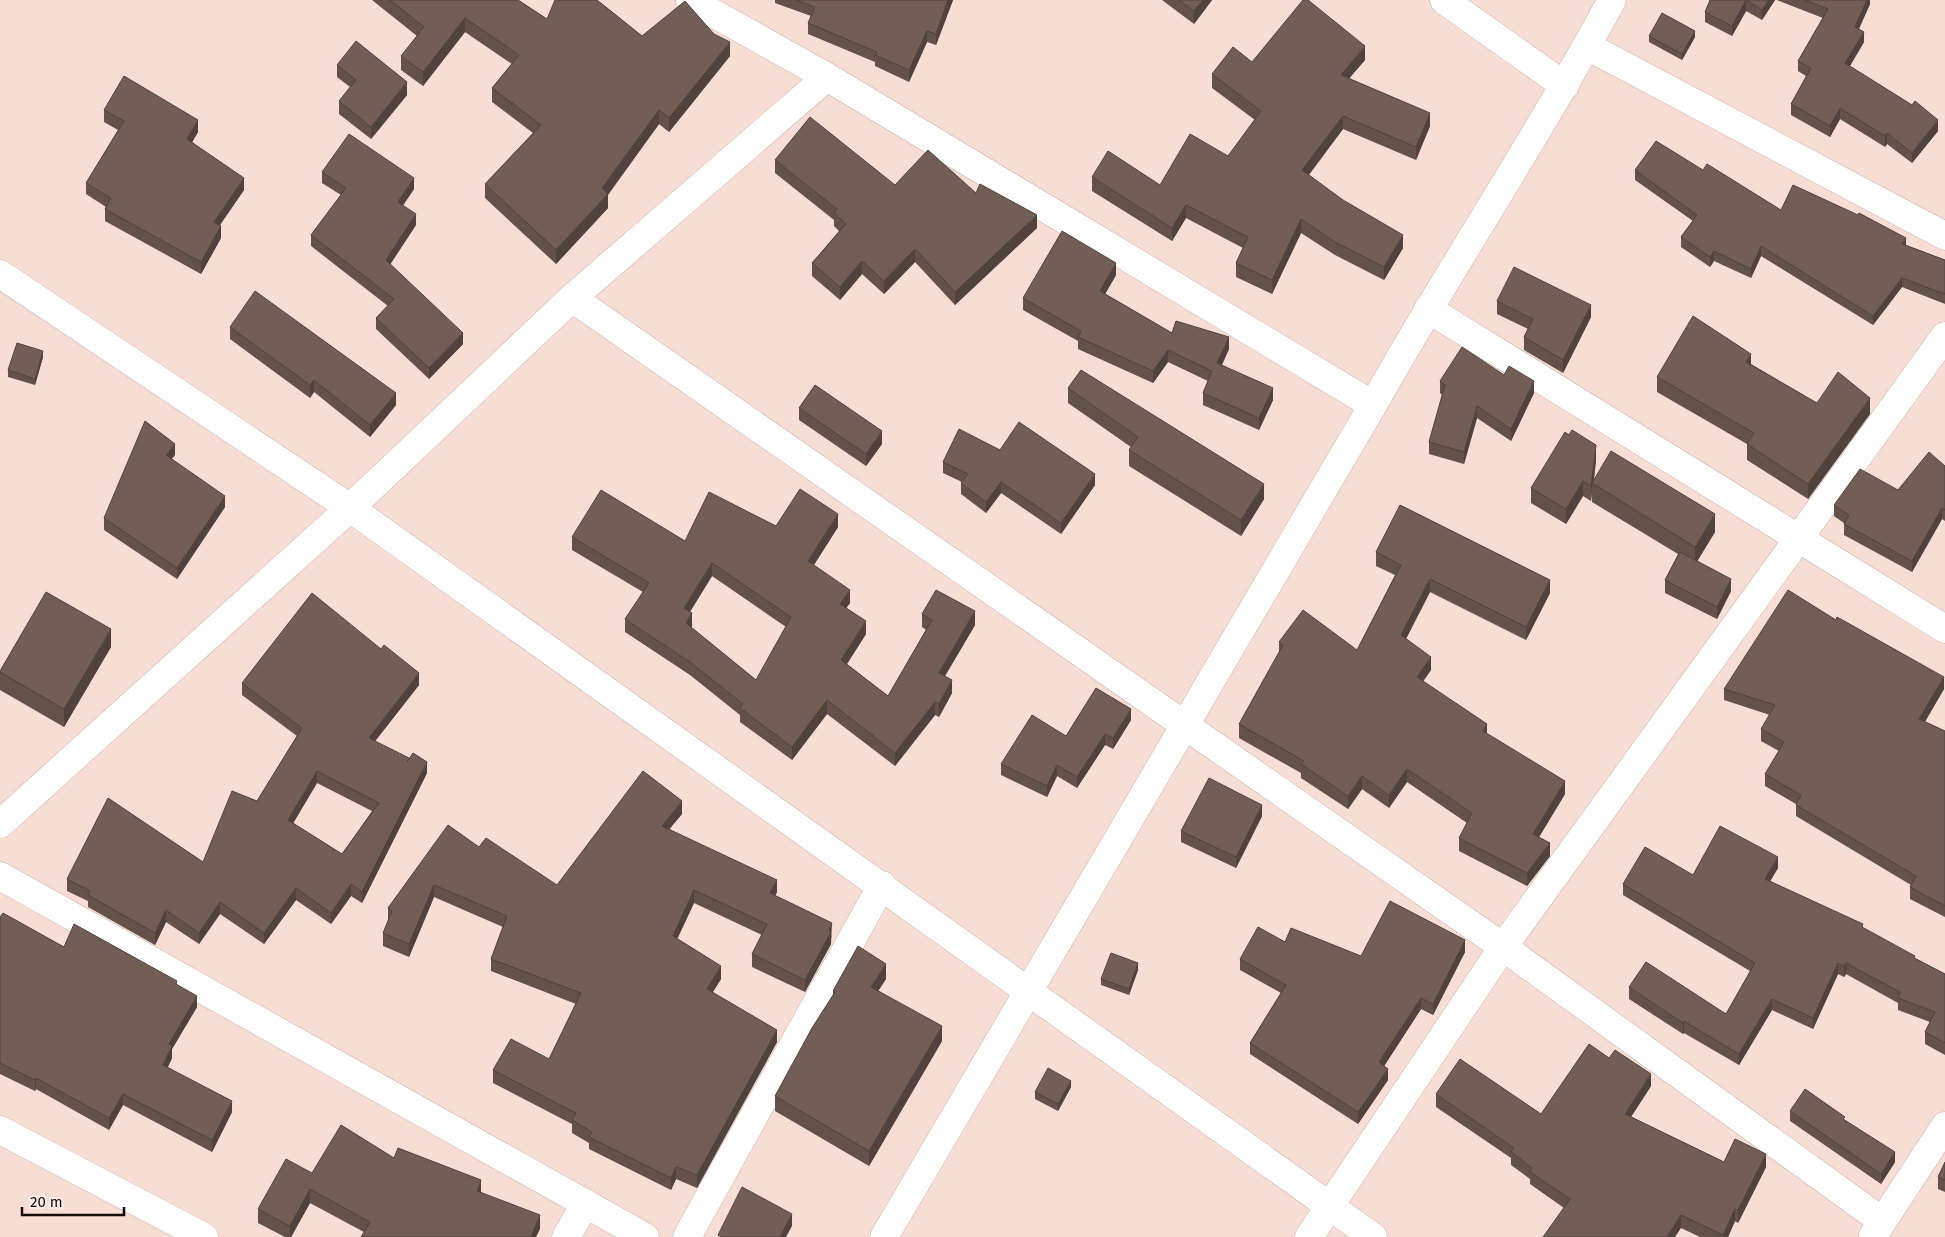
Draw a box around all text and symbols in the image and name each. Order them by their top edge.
scale bar [22,1184,125,1216]
text: 20 m [30,1193,63,1211]

